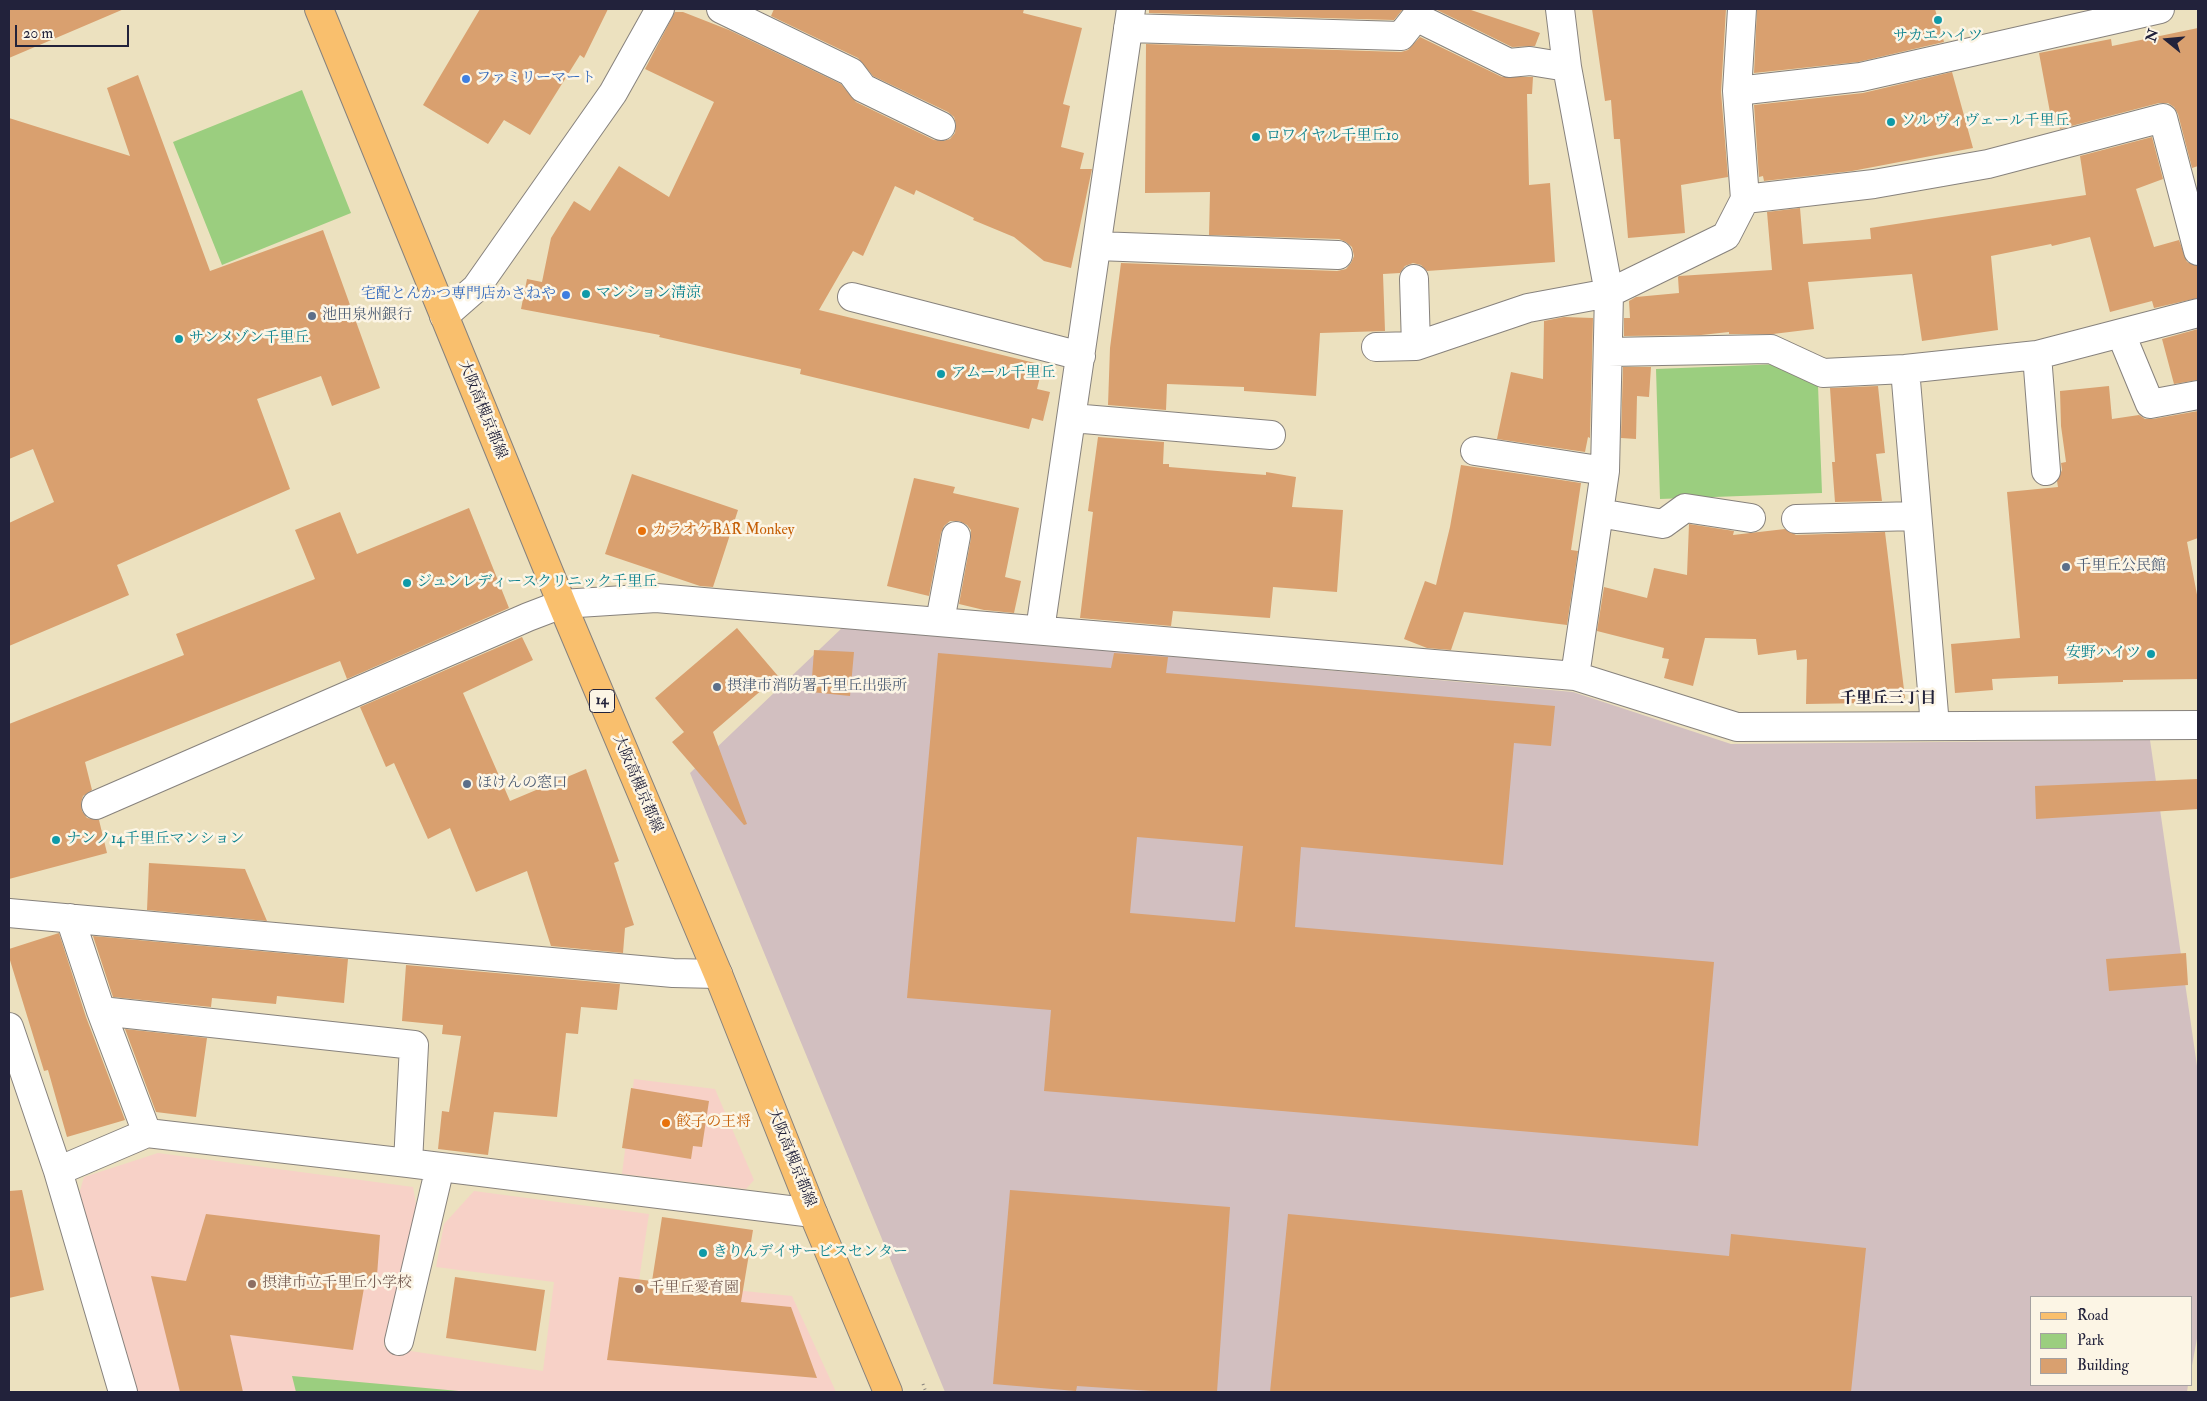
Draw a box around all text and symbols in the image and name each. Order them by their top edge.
marker: サカエハイツ [1932,14,1944,26]
scale bar [18,15,131,47]
north arrow [2142,15,2192,65]
text: 20 m [23,24,53,43]
text: N [2142,27,2162,44]
place label: サカエハイツ [1893,28,1983,46]
place label: ファミリーマート [476,70,596,88]
marker: ファミリーマート [460,73,472,85]
place label: ソル ヴィヴェール千里丘 [1901,113,2069,131]
marker: ソル ヴィヴェール千里丘 [1885,116,1897,128]
place label: ロワイヤル千里丘10 [1266,128,1399,146]
marker: ロワイヤル千里丘10 [1250,131,1262,143]
place label: マンション清涼 [596,285,701,303]
place label: 宅配とんかつ専門店かさねや [361,286,556,304]
marker: マンション清涼 [580,288,592,300]
marker: 宅配とんかつ専門店かさねや [560,289,572,301]
place label: 池田泉州銀行 [322,307,412,325]
marker: 池田泉州銀行 [306,310,318,322]
place label: サンメゾン千里丘 [189,330,309,348]
marker: サンメゾン千里丘 [173,333,185,345]
street label: 大阪高槻京都線 [454,358,510,462]
place label: アムール千里丘 [951,365,1055,383]
marker: アムール千里丘 [935,368,947,380]
place label: カラオケBAR Monkey [652,522,794,540]
marker: カラオケBAR Monkey [636,525,648,537]
place label: 千里丘公民館 [2076,558,2166,576]
marker: 千里丘公民館 [2060,561,2072,573]
place label: ジュンレディースクリニック千里丘 [417,574,657,592]
marker: ジュンレディースクリニック千里丘 [401,577,413,589]
place label: 安野ハイツ [2066,645,2141,663]
marker: 安野ハイツ [2145,648,2157,660]
place label: 摂津市消防署千里丘出張所 [727,678,907,696]
marker: 摂津市消防署千里丘出張所 [711,681,723,693]
road number: 14 [590,689,614,712]
district label: 千里丘三丁目 [1840,690,1936,710]
street label: 大阪高槻京都線 [608,732,666,836]
place label: ほけんの窓口 [477,775,567,793]
marker: ほけんの窓口 [461,778,473,790]
place label: ナンノ14千里丘マンション [66,831,244,849]
marker: ナンノ14千里丘マンション [50,834,62,846]
street label: 大阪高槻京都線 [763,1106,819,1210]
place label: 餃子の王将 [676,1114,751,1132]
marker: 餃子の王将 [660,1117,672,1129]
place label: きりんデイサービスセンター [713,1244,908,1262]
marker: きりんデイサービスセンター [697,1247,709,1259]
place label: 摂津市立千里丘小学校 [262,1275,412,1293]
marker: 摂津市立千里丘小学校 [246,1278,258,1290]
place label: 千里丘愛育園 [649,1280,739,1298]
marker: 千里丘愛育園 [633,1283,645,1295]
legend [2030,1296,2192,1386]
text: Road [2077,1306,2108,1325]
text: Park [2077,1331,2104,1350]
text: Building [2077,1356,2129,1375]

